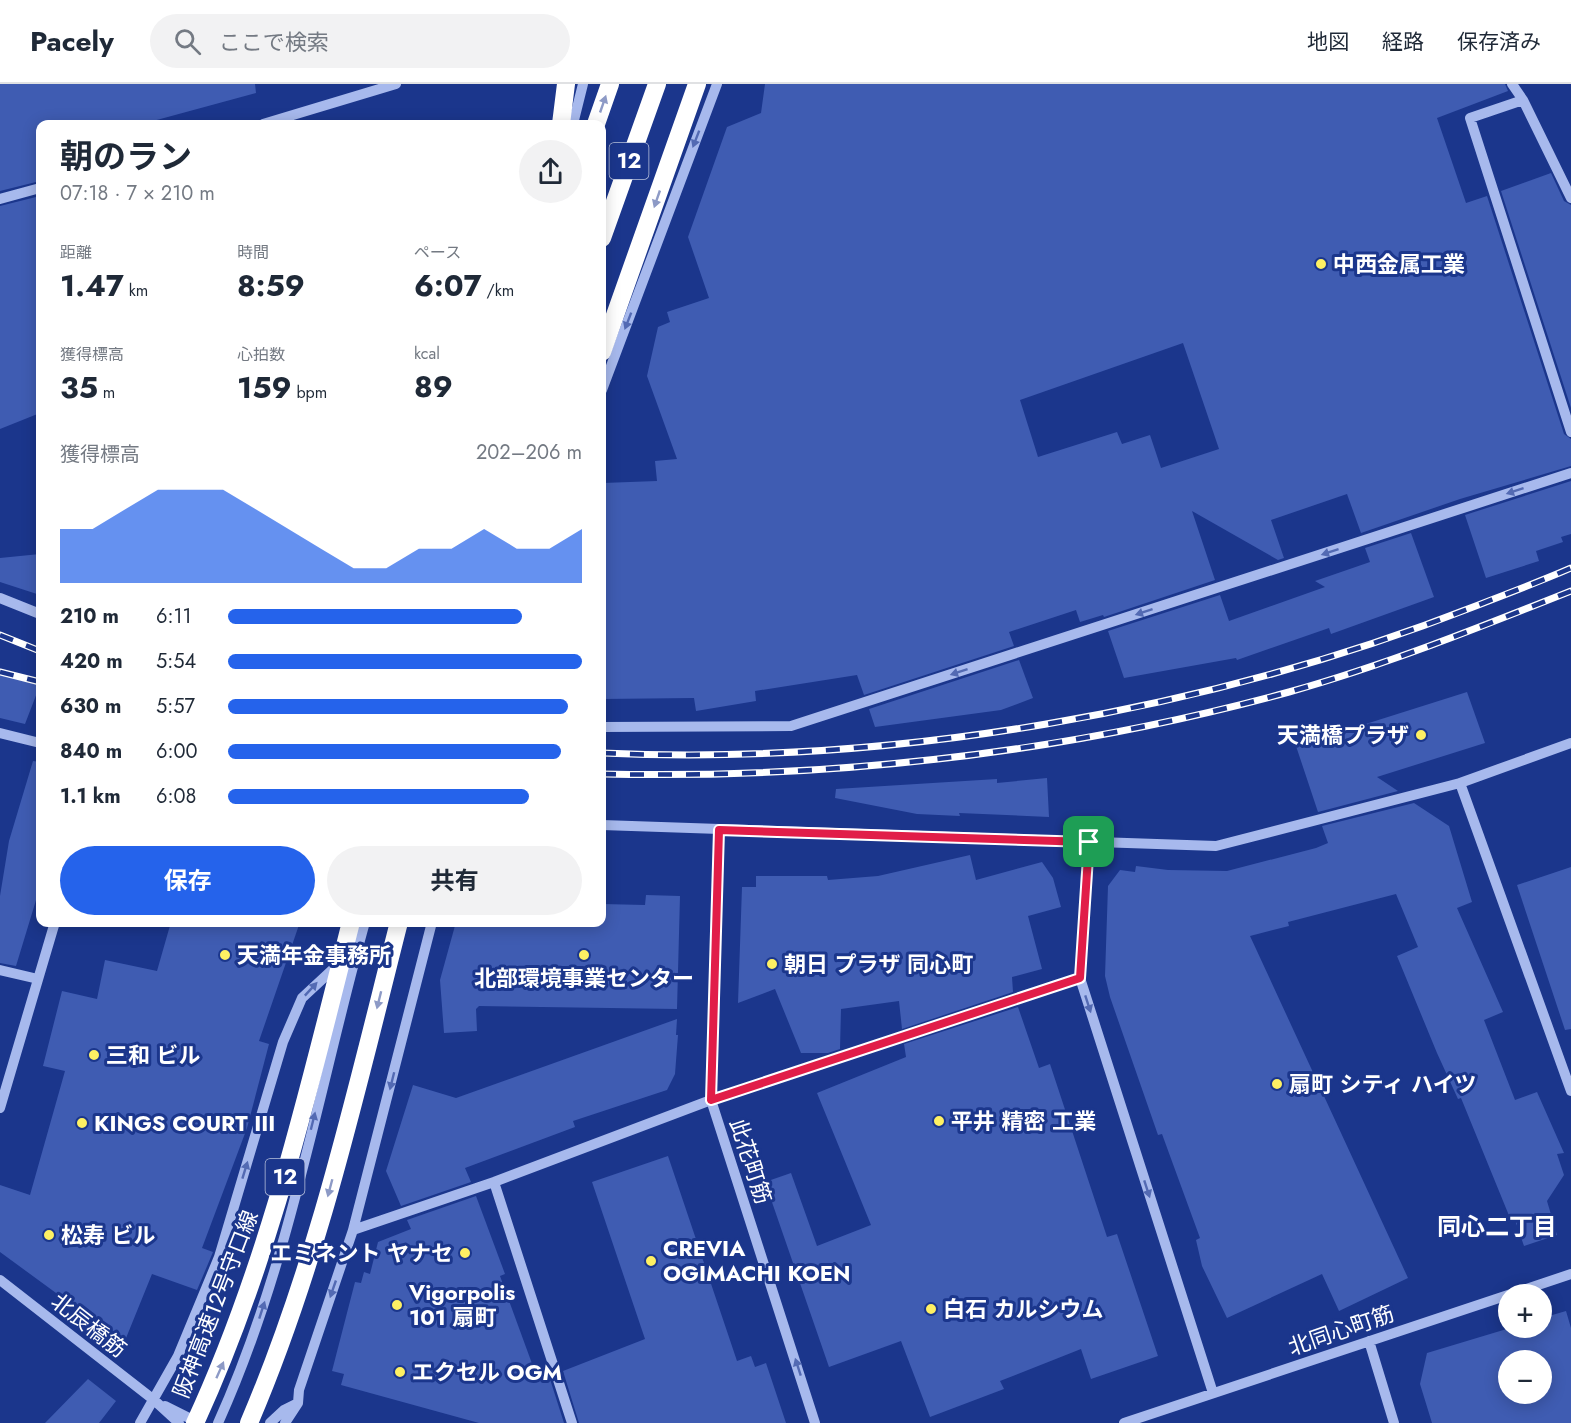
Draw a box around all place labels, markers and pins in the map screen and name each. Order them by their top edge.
place label: 中西金属工業 [1333,248,1465,280]
marker: 中西金属工業 [1314,257,1328,271]
place label: 天満橋プラザ [1277,719,1409,751]
marker: 天満橋プラザ [1414,728,1428,742]
pin [1063,816,1114,867]
place label: 天満年金事務所 [237,939,391,971]
marker: 天満年金事務所 [218,948,232,962]
marker: 北部環境事業センター [577,948,591,962]
place label: 朝日 プラザ 同心町 [784,948,973,980]
marker: 朝日 プラザ 同心町 [765,957,779,971]
place label: 北部環境事業センター [474,962,694,994]
place label: 三和 ビル [106,1039,201,1071]
marker: 三和 ビル [87,1048,101,1062]
place label: 扇町 シティ ハイツ [1289,1068,1476,1100]
marker: 扇町 シティ ハイツ [1270,1077,1284,1091]
place label: 平井 精密 工業 [951,1105,1096,1137]
place label: KINGS COURT III [94,1107,275,1139]
marker: 平井 精密 工業 [932,1114,946,1128]
marker: KINGS COURT III [75,1116,89,1130]
place label: 松寿 ビル [61,1219,156,1251]
marker: 松寿 ビル [42,1228,56,1242]
place label: CREVIA OGIMACHI KOEN [663,1232,851,1289]
place label: エミネント ヤナセ [270,1237,453,1269]
marker: エミネント ヤナセ [458,1246,472,1260]
marker: CREVIA OGIMACHI KOEN [644,1254,658,1268]
place label: Vigorpolis 101 扇町 [408,1276,515,1333]
place label: 白石 カルシウム [943,1293,1104,1325]
marker: Vigorpolis 101 扇町 [390,1298,404,1312]
marker: 白石 カルシウム [924,1302,938,1316]
place label: エクセル OGM [412,1356,562,1388]
marker: エクセル OGM [393,1365,407,1379]

